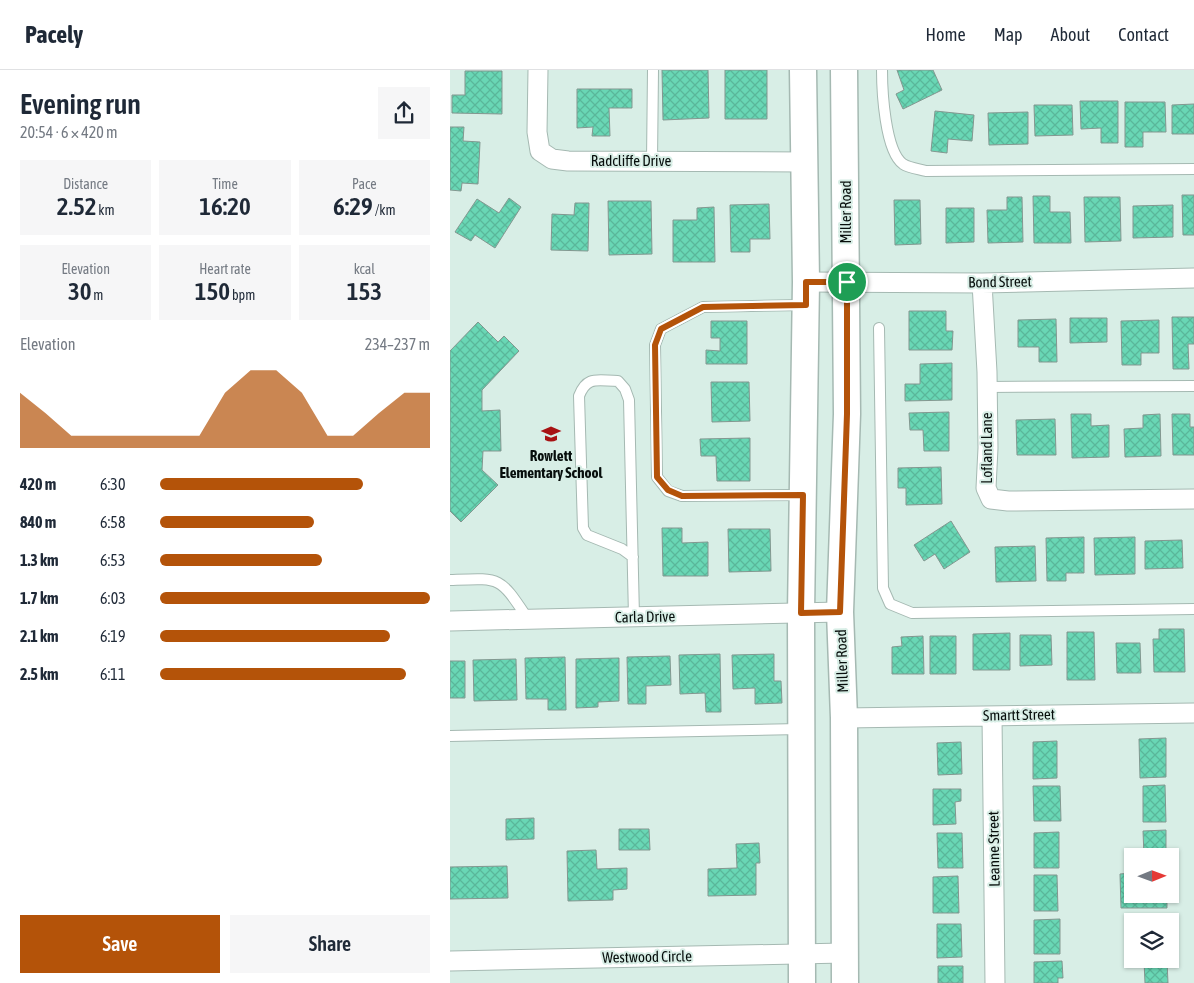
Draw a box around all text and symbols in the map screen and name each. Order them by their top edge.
text: Pacely [25,21,83,48]
text: Home [926,24,966,45]
text: Map [994,24,1023,45]
text: About [1051,24,1090,45]
text: Contact [1118,24,1169,45]
button: share [378,87,430,139]
text: Evening run [20,88,141,120]
text: 20:54 · 6 × 420 m [20,123,118,141]
street label: Radcliffe Drive [591,152,672,169]
text: Distance [63,176,108,192]
text: Time [212,176,238,192]
text: Pace [352,176,377,192]
street label: Miller Road [837,180,854,244]
text: 2.52 [57,192,96,220]
text: 16:20 [199,192,251,220]
text: 6:29 [333,192,373,220]
text: km [96,202,115,218]
text: /km [373,202,396,218]
text: Elevation [61,261,110,277]
text: Heart rate [199,261,251,277]
text: kcal [354,261,375,277]
pin [826,261,868,303]
icon: arrive [833,268,861,296]
street label: Bond Street [968,272,1032,291]
text: 30 [68,277,91,305]
text: 150 [195,277,230,305]
text: 153 [347,277,382,305]
text: m [91,287,103,303]
text: bpm [230,287,255,303]
text: Elevation [20,335,75,353]
text: 234–237 m [365,335,430,353]
street label: Lofland Lane [978,412,995,484]
school or university icon: Rowlett Elementary School [540,423,562,445]
place label: Rowlett Elementary School [499,447,604,481]
text: 420 m [20,475,56,493]
text: 6:30 [100,475,125,493]
text: 840 m [20,513,56,531]
text: 6:58 [100,513,125,531]
text: 1.3 km [20,551,59,569]
text: 6:53 [100,551,125,569]
text: 1.7 km [20,589,59,607]
text: 6:03 [100,589,126,607]
street label: Carla Drive [615,607,675,626]
text: 2.1 km [20,627,59,645]
text: 6:19 [100,627,125,645]
street label: Miller Road [832,629,851,693]
text: 2.5 km [20,665,59,683]
text: 6:11 [100,665,125,683]
street label: Smartt Street [983,705,1055,724]
street label: Leanne Street [984,811,1003,887]
north arrow [1124,848,1179,902]
map controls [1124,848,1179,968]
button: layers [1124,913,1179,968]
button: Save [20,915,220,973]
button: Share [230,915,430,973]
street label: Westwood Circle [602,947,692,966]

